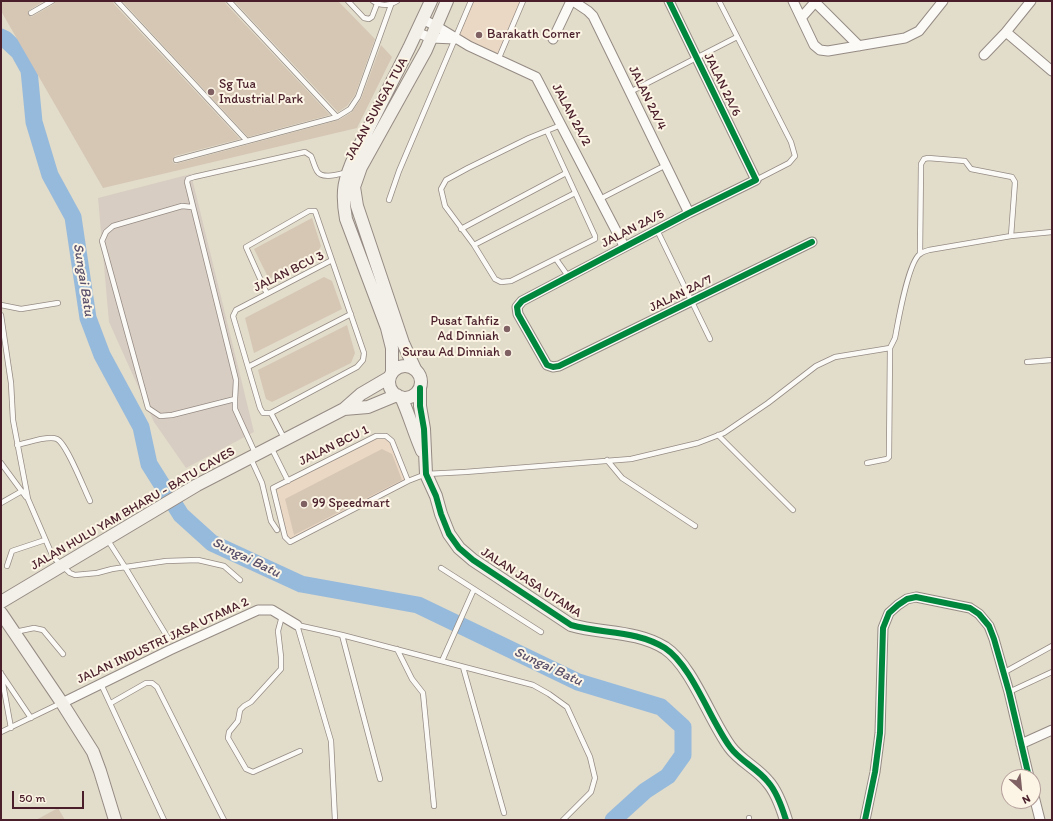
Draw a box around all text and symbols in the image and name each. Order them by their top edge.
place label: Barakath Corner [487,27,580,43]
marker: Barakath Corner [474,30,484,40]
street label: JALAN 2A/6 [700,51,744,119]
street label: JALAN SUNGAI TUA [342,55,412,163]
street label: JALAN 2A/4 [625,63,669,133]
place label: Sg Tua Industrial Park [219,77,303,108]
street label: JALAN 2A/2 [548,81,594,149]
marker: Sg Tua Industrial Park [206,87,216,97]
street label: JALAN 2A/5 [599,207,667,251]
water label: Sungai Batu [69,242,97,318]
street label: JALAN BCU 3 [251,248,327,296]
street label: JALAN 2A/7 [647,272,715,316]
place label: Pusat Tahfiz Ad Dinniah [430,314,499,345]
marker: Pusat Tahfiz Ad Dinniah [502,324,512,334]
place label: Surau Ad Dinniah [402,345,500,361]
marker: Surau Ad Dinniah [503,348,513,358]
street label: JALAN BCU 1 [297,422,371,470]
street label: JALAN HULU YAM BHARU - BATU CAVES [28,444,238,574]
place label: 99 Speedmart [312,496,390,512]
marker: 99 Speedmart [299,499,309,509]
water label: Sungai Batu [209,534,283,582]
street label: JALAN JASA UTAMA [478,545,584,621]
street label: JALAN INDUSTRI JASA UTAMA 2 [75,594,251,688]
water label: Sungai Batu [511,644,585,690]
north arrow [1001,769,1041,809]
scale bar [14,783,86,809]
text: 50 m [19,791,45,805]
text: N [1020,792,1032,807]

